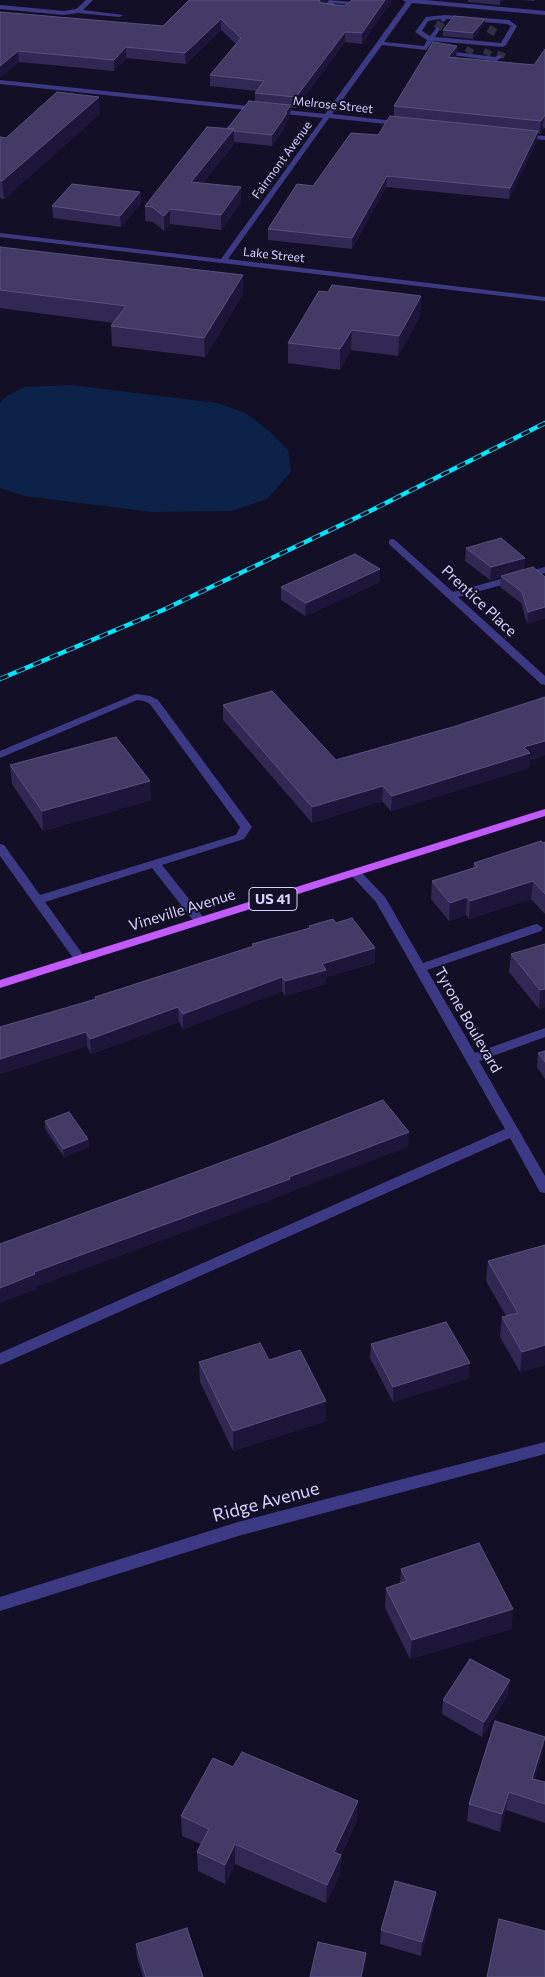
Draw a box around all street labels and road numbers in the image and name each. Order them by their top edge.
street label: Melrose Street [292,94,374,116]
street label: Fairmont Avenue [249,118,315,202]
street label: Lake Street [242,245,306,265]
street label: Prentice Place [438,562,520,640]
street label: Vineville Avenue [127,885,237,935]
road number: US 41 [249,888,297,911]
street label: Tyrone Boulevard [430,964,506,1076]
street label: Ridge Avenue [210,1477,322,1527]

